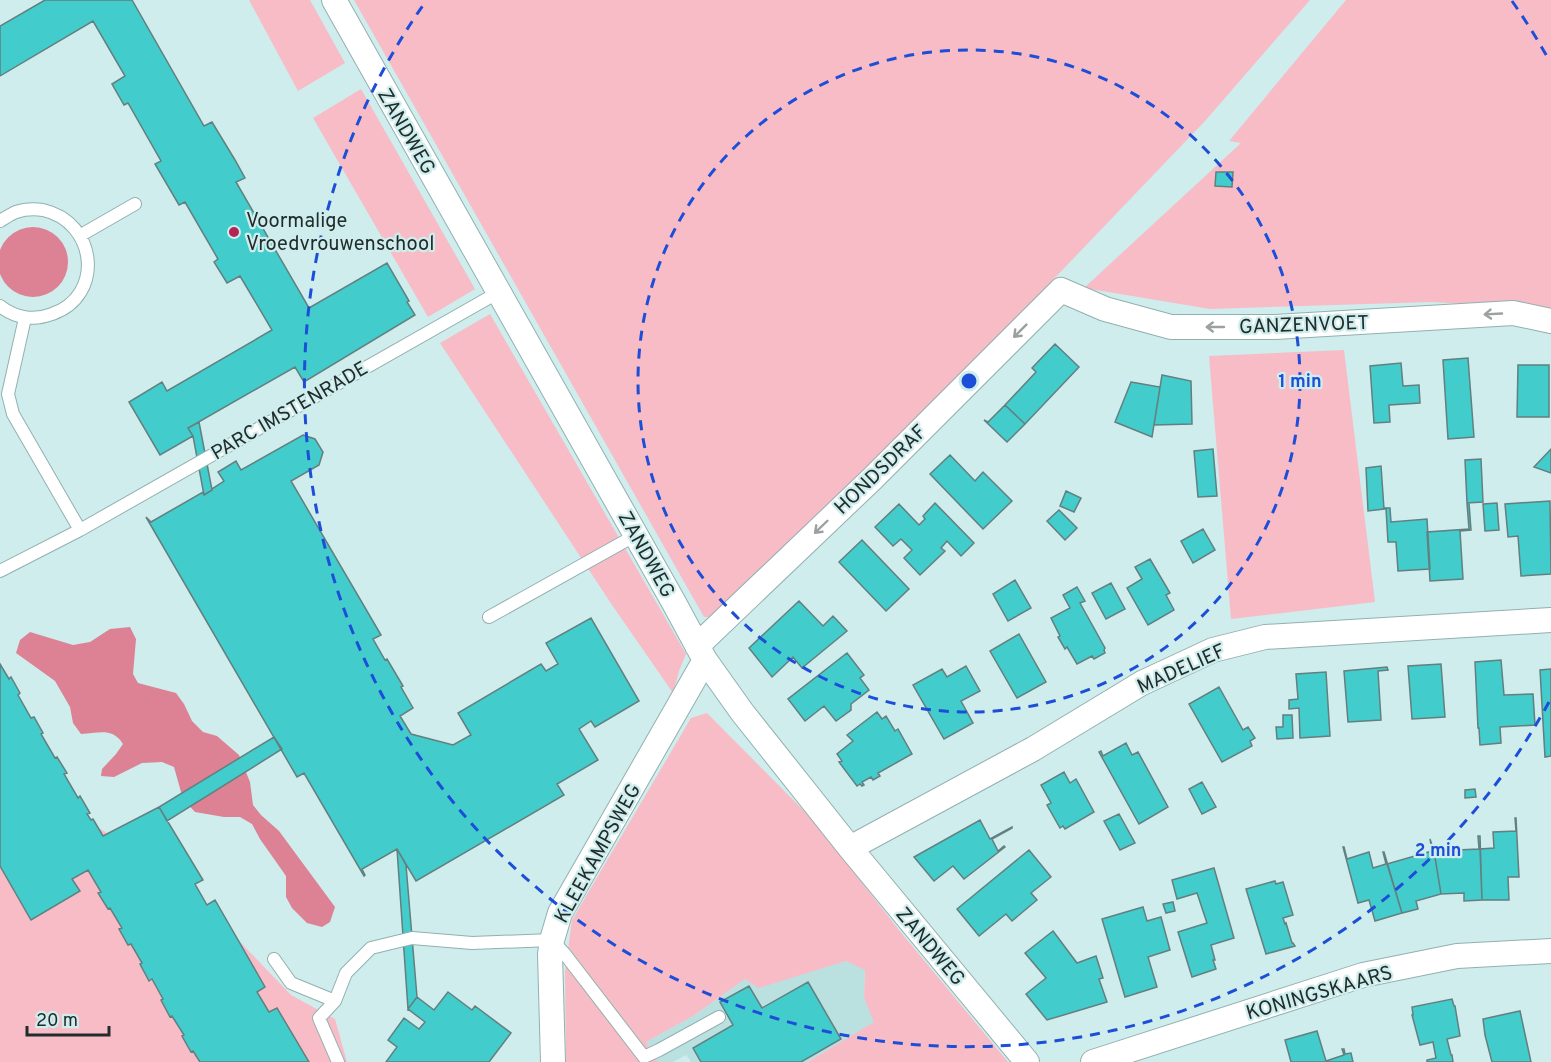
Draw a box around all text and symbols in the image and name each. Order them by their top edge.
street label: ZANDWEG [370,84,440,180]
place label: Voormalige Vroedvrouwenschool [246,209,435,258]
marker: Voormalige Vroedvrouwenschool [227,225,241,239]
one-way arrow [1484,308,1504,319]
street label: GANZENVOET [1239,311,1369,341]
one-way arrow [1205,321,1225,333]
one-way arrow [1012,324,1027,338]
street label: PARC IMSTENRADE [207,356,373,467]
centre of rings [959,371,979,391]
text: 1 min [1278,371,1322,394]
street label: HONDSDRAF [830,420,933,521]
street label: ZANDWEG [611,507,680,603]
one-way arrow [814,520,829,534]
street label: MADELIEF [1134,639,1230,701]
street label: KLEEKAMPSWEG [550,780,648,928]
text: 2 min [1414,840,1462,863]
street label: ZANDWEG [889,903,970,992]
street label: KONINGSKAARS [1243,961,1396,1027]
scale bar [27,999,110,1037]
text: 20 m [36,1010,78,1033]

